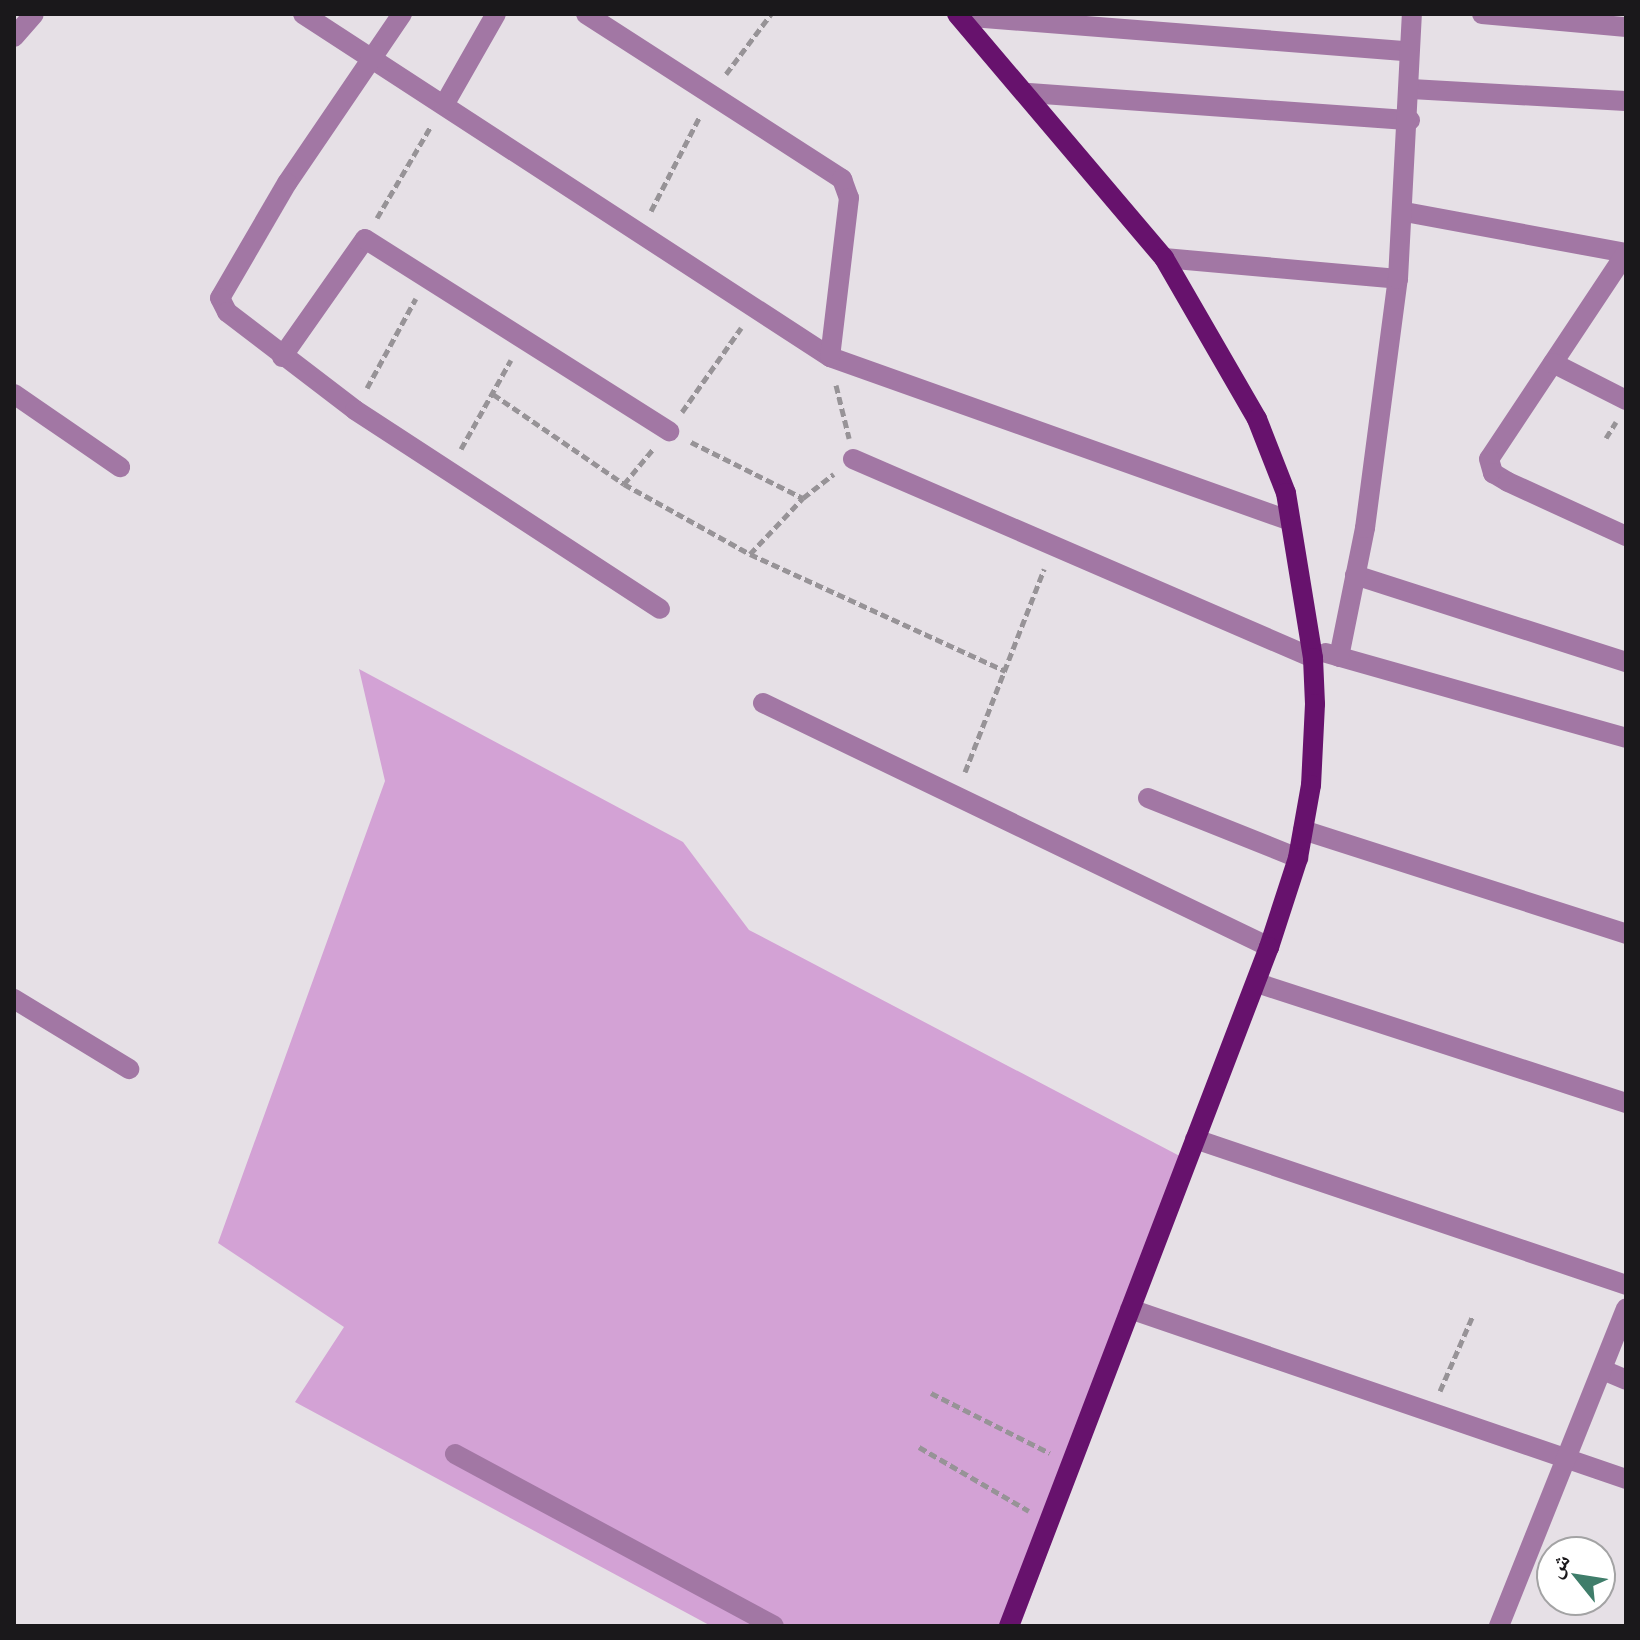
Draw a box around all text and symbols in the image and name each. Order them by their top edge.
north arrow [1536,1536,1616,1616]
text: ش [1540,1548,1574,1582]

